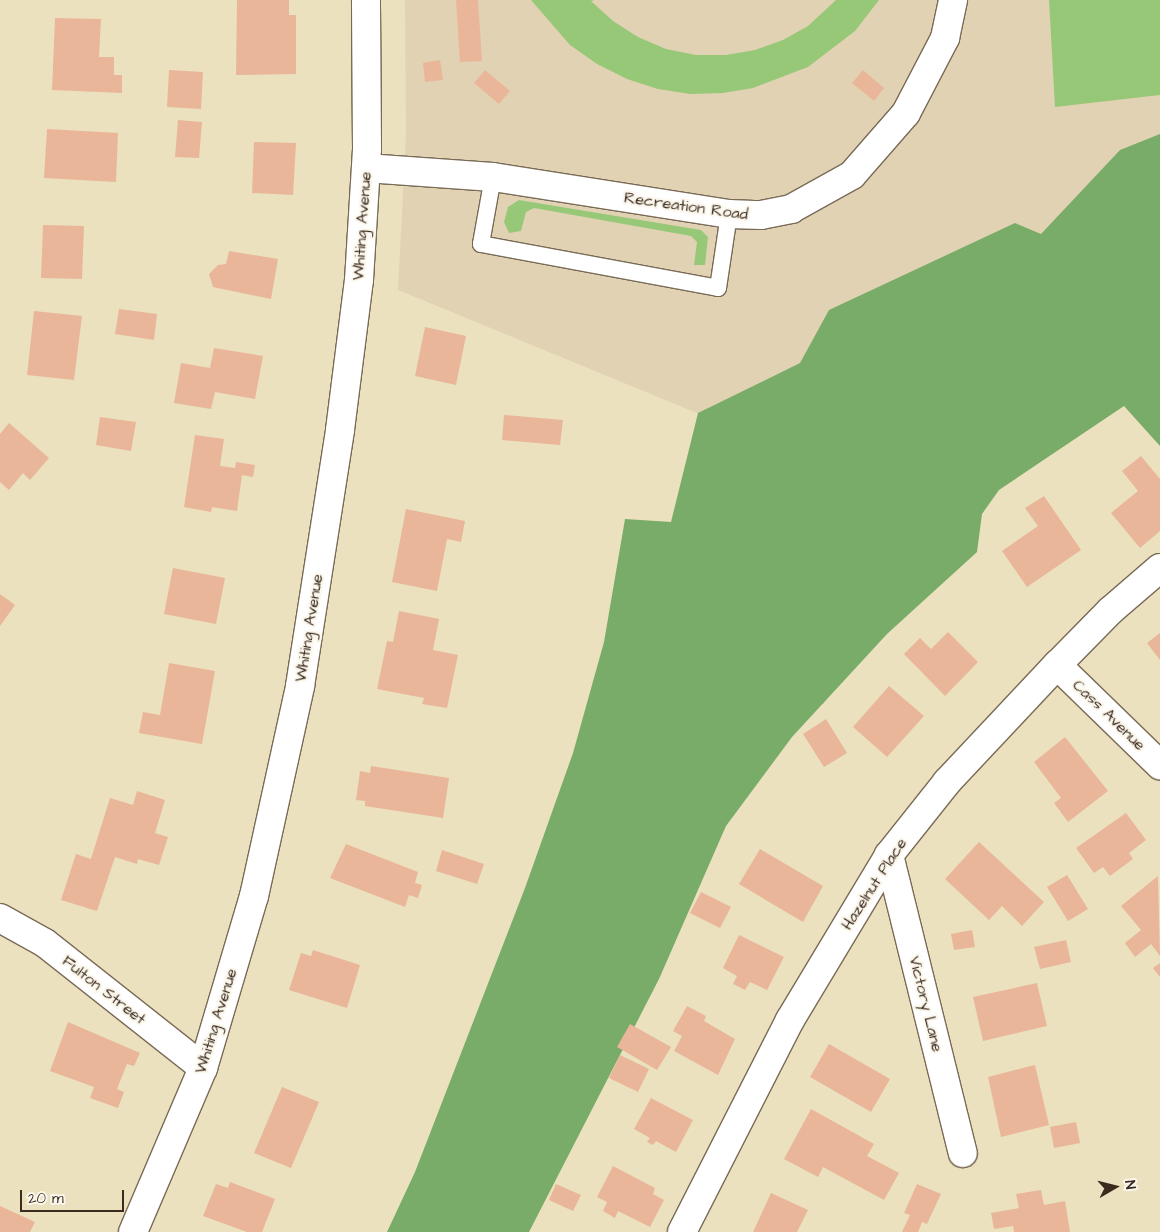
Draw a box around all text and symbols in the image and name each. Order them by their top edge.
street label: Whiting Avenue [349,171,375,281]
street label: Recreation Road [623,188,749,224]
street label: Whiting Avenue [291,573,327,683]
street label: Cass Avenue [1069,675,1149,755]
street label: Hazelnut Place [837,835,911,933]
street label: Fulton Street [58,951,150,1029]
street label: Victory Lane [905,954,947,1054]
street label: Whiting Avenue [191,966,241,1076]
north arrow [1090,1162,1140,1212]
text: N [1119,1179,1140,1191]
scale bar [22,1180,126,1212]
text: 20 m [28,1188,64,1209]

